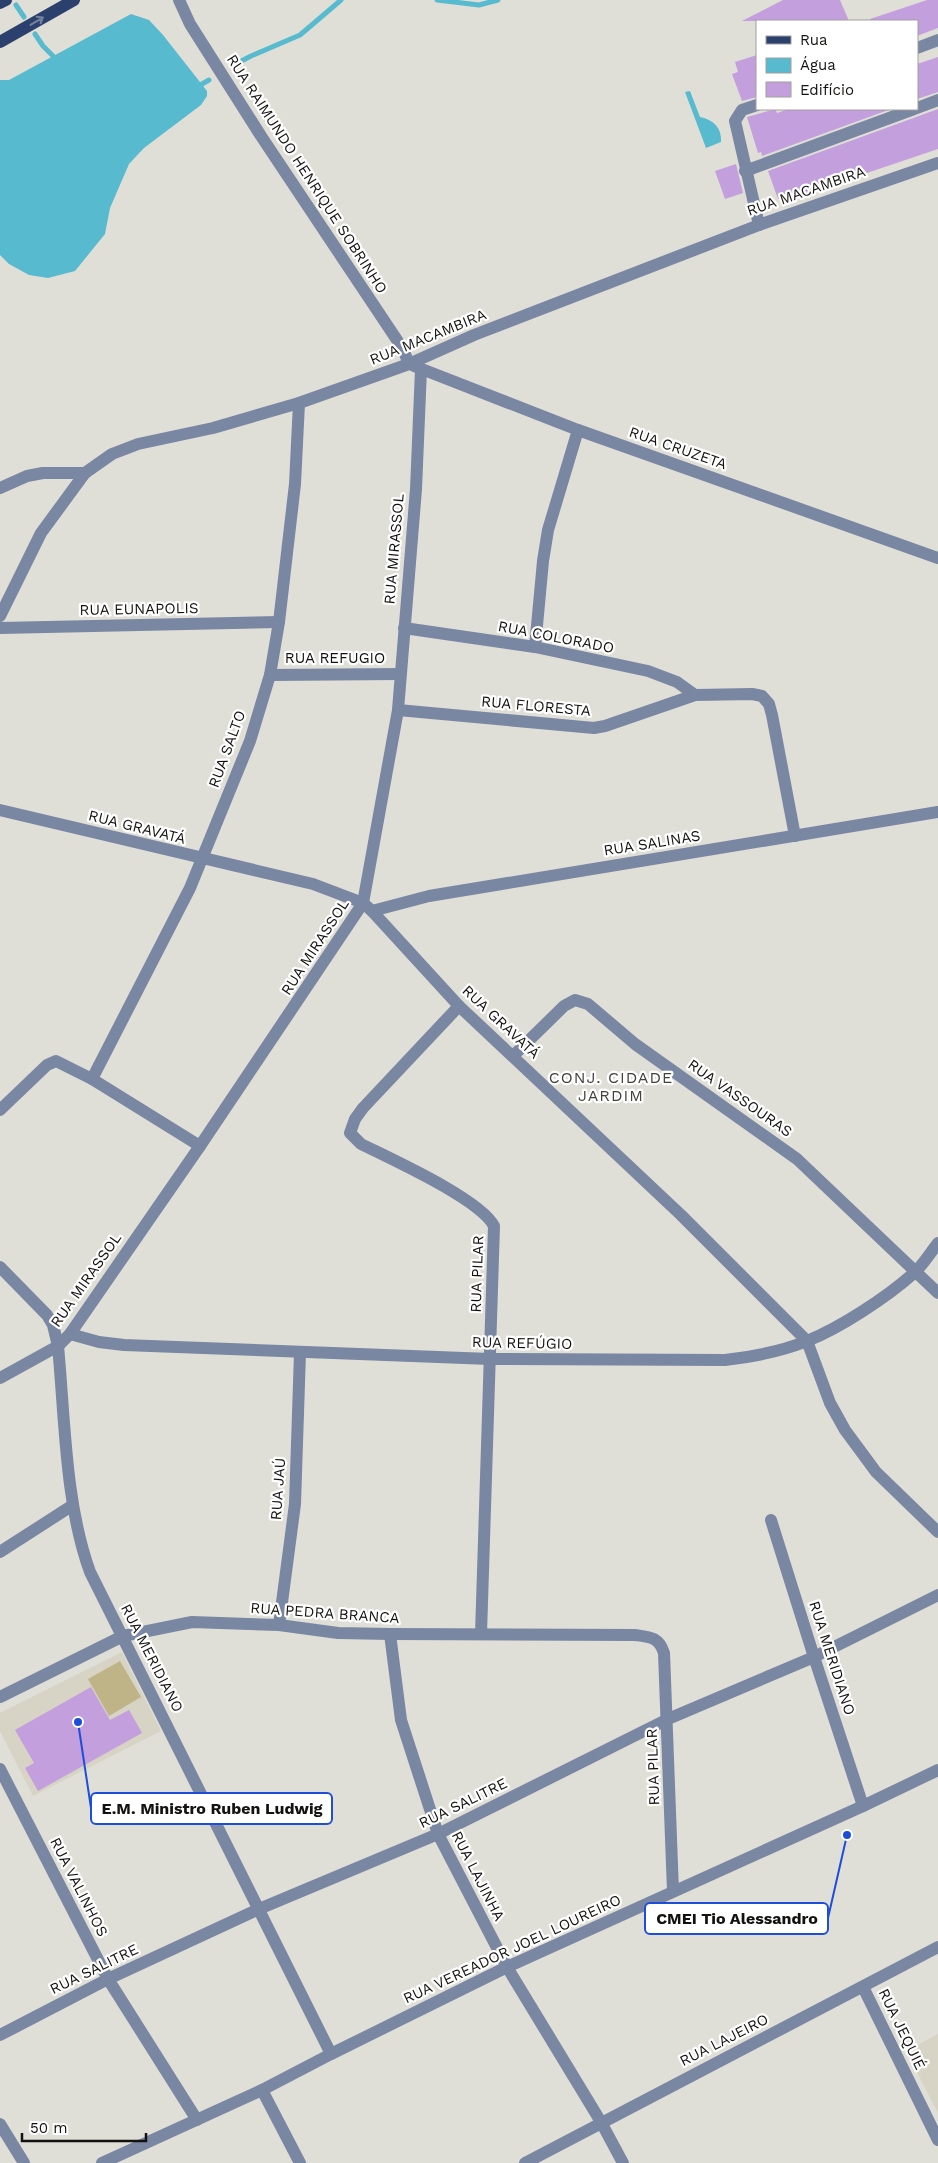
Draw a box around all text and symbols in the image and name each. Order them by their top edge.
one-way arrow [29,16,44,26]
legend [756,20,918,110]
text: Rua [800,31,828,49]
street label: RUA RAIMUNDO HENRIQUE SOBRINHO [223,51,391,297]
text: Água [800,56,836,74]
text: Edifício [800,81,854,99]
street label: RUA MACAMBIRA [744,162,868,220]
street label: RUA MACAMBIRA [367,305,489,369]
street label: RUA CRUZETA [627,423,729,473]
street label: RUA MIRASSOL [380,493,408,605]
street label: RUA EUNAPOLIS [79,599,199,619]
street label: RUA COLORADO [496,617,616,657]
street label: RUA REFUGIO [285,649,385,667]
street label: RUA FLORESTA [480,692,592,720]
street label: RUA SALTO [205,708,249,790]
street label: RUA GRAVATÁ [87,806,188,848]
street label: RUA SALINAS [602,826,702,860]
street label: RUA MIRASSOL [277,895,353,998]
street label: RUA GRAVATÁ [458,981,544,1063]
street label: RUA VASSOURAS [684,1055,796,1141]
district label: CONJ. CIDADE JARDIM [549,1068,673,1105]
street label: RUA MIRASSOL [47,1229,125,1331]
street label: RUA PILAR [467,1235,487,1313]
street label: RUA REFÚGIO [472,1333,572,1353]
street label: RUA JAÚ [267,1457,289,1521]
street label: RUA PEDRA BRANCA [250,1599,400,1627]
street label: RUA MERIDIANO [805,1599,859,1717]
street label: RUA MERIDIANO [117,1601,187,1715]
street label: RUA PILAR [643,1728,663,1806]
street label: RUA SALITRE [416,1774,510,1832]
callout: E.M. Ministro Ruben Ludwig [91,1793,332,1824]
text: E.M. Ministro Ruben Ludwig [101,1799,323,1818]
street label: RUA LAJINHA [448,1828,508,1924]
street label: RUA VALINHOS [46,1834,112,1940]
street label: RUA VEREADOR JOEL LOUREIRO [400,1891,624,2007]
callout: CMEI Tio Alessandro [645,1903,828,1934]
text: CMEI Tio Alessandro [656,1909,818,1928]
street label: RUA SALITRE [47,1940,141,1998]
street label: RUA JEQUIÉ [875,1986,929,2072]
street label: RUA LAJEIRO [677,2010,771,2070]
scale bar [22,2110,146,2142]
text: 50 m [30,2119,67,2137]

